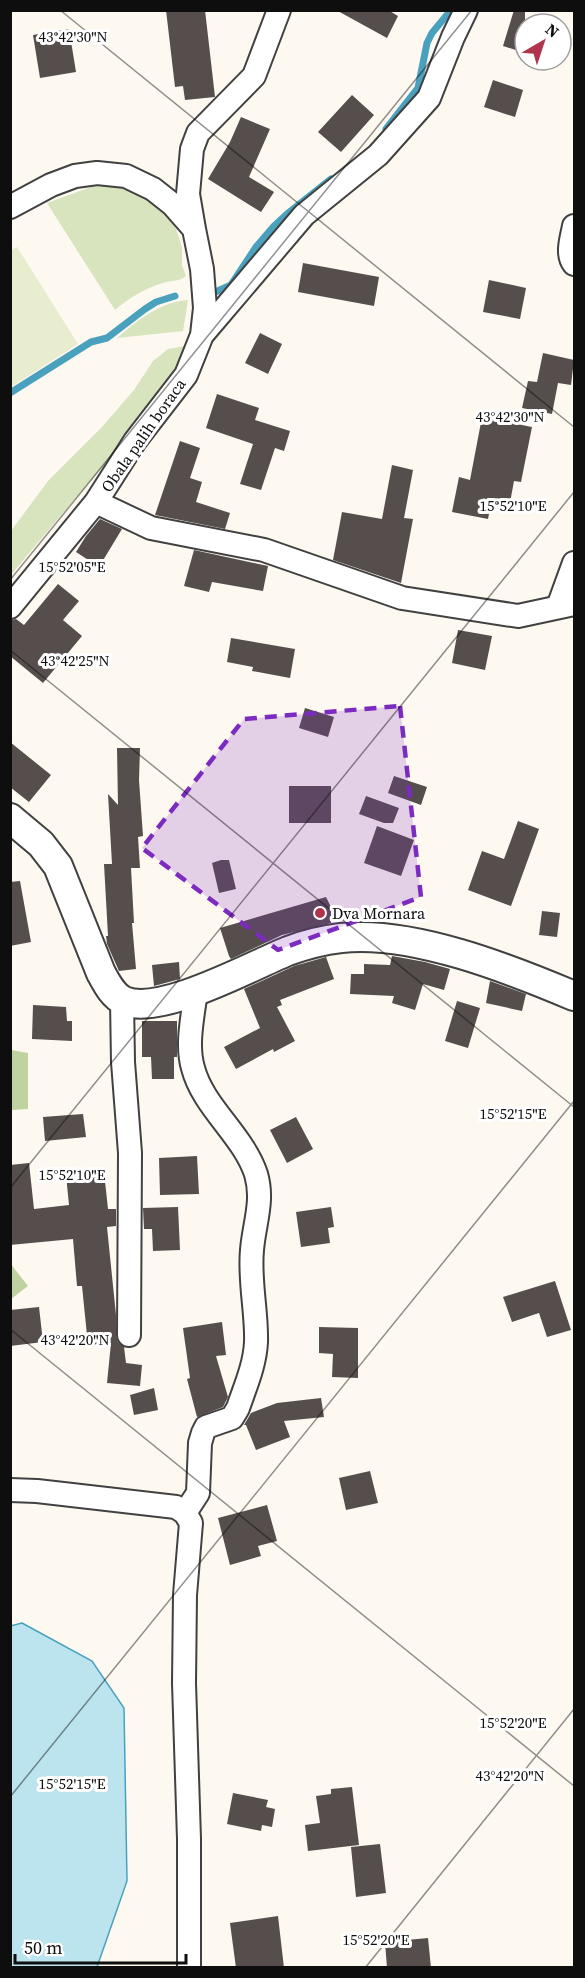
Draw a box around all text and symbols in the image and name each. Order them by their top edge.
north arrow [513,12,573,72]
text: N [541,18,564,43]
text: 43°42'30"N [38,26,108,47]
street label: Obala palih boraca [95,373,191,496]
text: 43°42'30"N [475,406,545,427]
text: 15°52'10"E [479,495,547,516]
text: 15°52'05"E [38,556,106,577]
text: 43°42'25"N [40,650,110,671]
place label: Dva Mornara [332,902,426,924]
marker: Dva Mornara [313,906,327,920]
text: 15°52'15"E [479,1103,547,1124]
text: 15°52'10"E [38,1164,106,1185]
text: 43°42'20"N [40,1329,110,1350]
text: 15°52'20"E [479,1712,547,1733]
text: 43°42'20"N [475,1765,545,1786]
text: 15°52'15"E [38,1773,106,1794]
scale bar [15,1927,186,1965]
text: 15°52'20"E [342,1929,410,1950]
text: 50 m [24,1935,62,1960]

